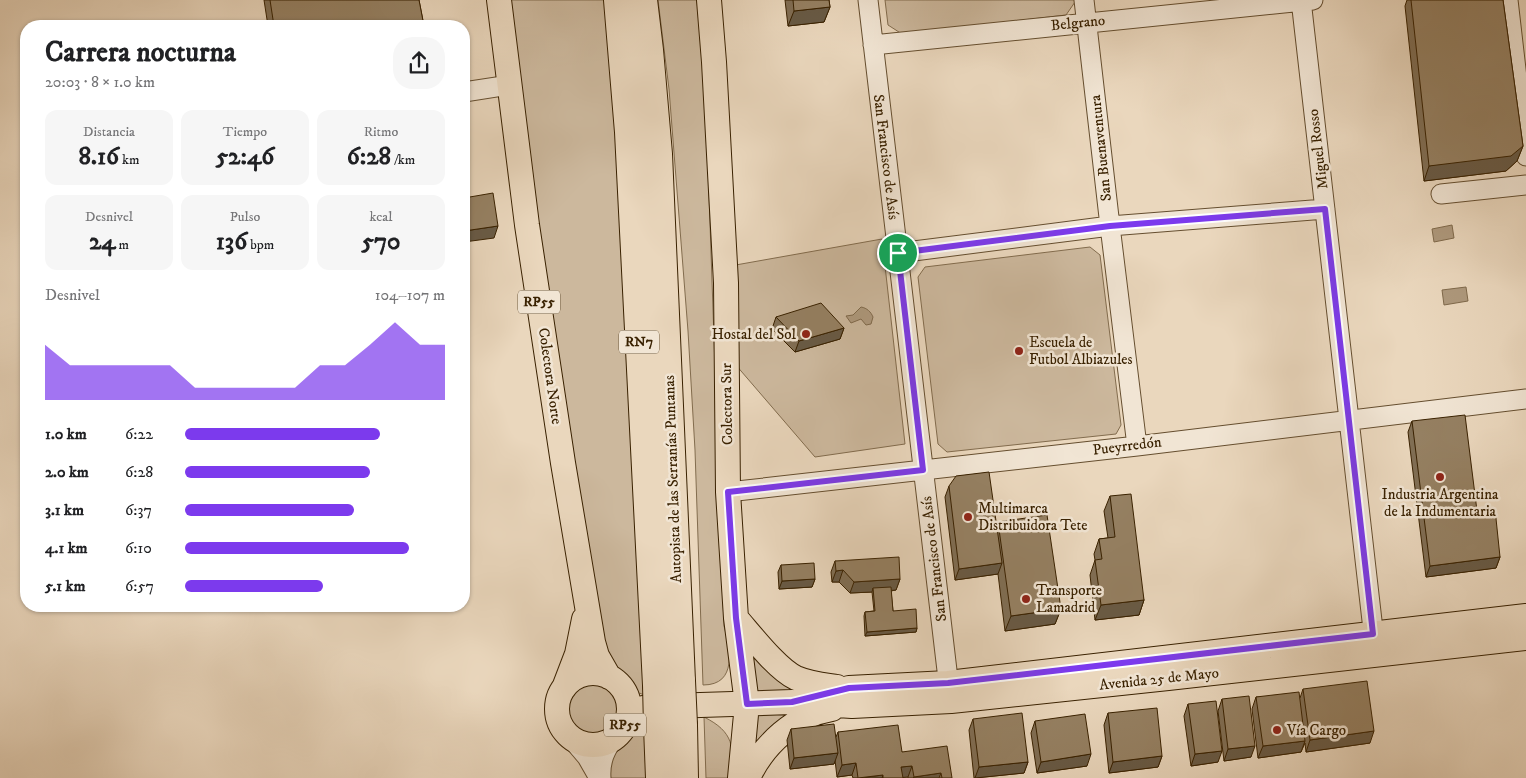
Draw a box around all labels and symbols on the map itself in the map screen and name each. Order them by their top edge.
street label: Belgrano [1050,11,1106,35]
street label: San Francisco de Asís [869,93,903,221]
street label: San Buenaventura [1086,93,1116,202]
street label: Miguel Rosso [1304,108,1332,190]
pin [877,232,919,274]
road number: RP55 [518,290,560,314]
place label: Hostal del Sol [711,325,796,344]
street label: Colectora Norte [534,326,566,426]
marker: Hostal del Sol [800,328,812,340]
road number: RN7 [619,331,659,354]
place label: Escuela de Futbol Albiazules [1029,333,1133,369]
marker: Escuela de Futbol Albiazules [1013,345,1025,357]
street label: Colectora Sur [717,362,737,445]
street label: Autopista de las Serranías Puntanas [660,375,686,583]
street label: Pueyrredón [1091,432,1163,460]
marker: Industria Argentina de la Indumentaria [1434,471,1446,483]
place label: Industria Argentina de la Indumentaria [1382,485,1499,521]
street label: San Francisco de Asís [917,495,951,623]
place label: Multimarca Distribuidora Tete [978,499,1087,535]
marker: Multimarca Distribuidora Tete [962,511,974,523]
place label: Transporte Lamadrid [1036,581,1102,617]
marker: Transporte Lamadrid [1020,593,1032,605]
street label: Avenida 25 de Mayo [1098,663,1220,695]
road number: RP55 [604,714,646,736]
place label: Vía Cargo [1286,721,1346,740]
marker: Vía Cargo [1271,724,1283,736]

